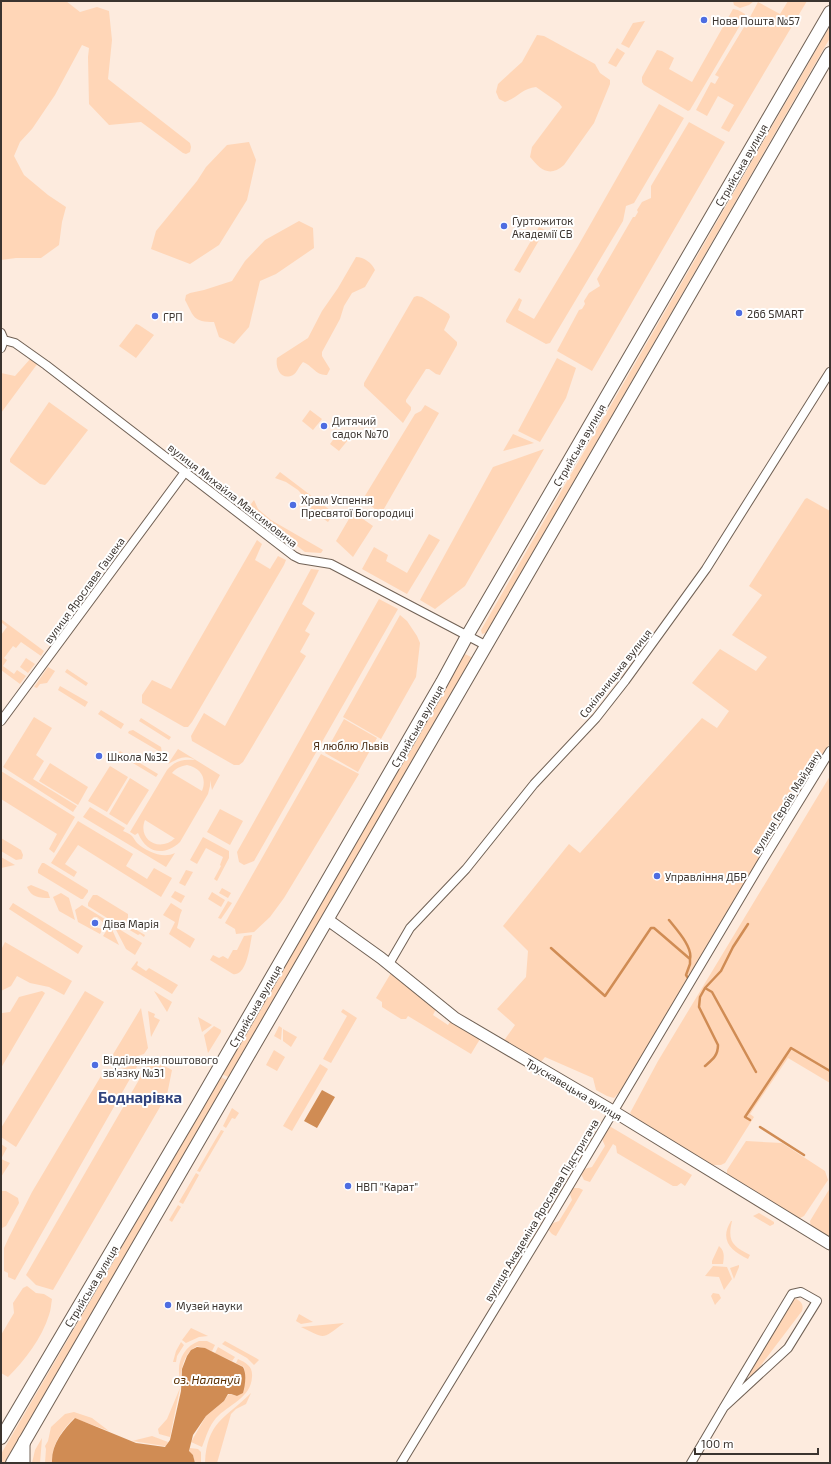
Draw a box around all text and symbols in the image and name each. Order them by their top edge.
place label: Нова Пошта №57 [712,14,800,27]
marker: Нова Пошта №57 [699,15,709,25]
street label: Стрийська вулиця [712,121,771,209]
place label: Гуртожиток Академії СВ [512,214,573,240]
marker: Гуртожиток Академії СВ [499,221,509,231]
place label: 266 SMART [747,307,805,320]
marker: 266 SMART [734,308,744,318]
place label: ГРП [163,310,183,323]
marker: ГРП [150,311,160,321]
street label: Стрийська вулиця [550,401,609,489]
place label: Дитячий садок №70 [332,414,389,440]
marker: Дитячий садок №70 [319,421,329,431]
street label: вулиця Михайла Максимовича [165,440,300,550]
place label: Храм Успення Пресвятої Богородиці [301,493,414,519]
marker: Храм Успення Пресвятої Богородиці [288,500,298,510]
street label: вулиця Ярослава Гашека [41,534,128,646]
street label: Сокільницька вулиця [576,626,655,721]
street label: Стрийська вулиця [388,682,447,770]
park label: Я люблю Львів [313,739,389,752]
street label: вулиця Героїв Майдану [749,748,824,857]
place label: Школа №32 [107,750,168,763]
marker: Школа №32 [94,751,104,761]
place label: Управління ДБР [665,870,747,883]
marker: Управління ДБР [652,871,662,881]
place label: Діва Марія [103,917,159,930]
marker: Діва Марія [90,918,100,928]
street label: Стрийська вулиця [226,962,285,1050]
place label: Відділення поштового зв’язку №31 [103,1053,218,1080]
street label: Трускавецька вулиця [523,1055,625,1124]
marker: Відділення поштового зв’язку №31 [90,1060,100,1070]
district label: Боднарівка [98,1088,182,1106]
street label: вулиця Академіка Ярослава Підстригача [481,1116,602,1304]
place label: НВП "Карат" [356,1180,418,1193]
marker: НВП "Карат" [343,1181,353,1191]
street label: Стрийська вулиця [61,1243,121,1330]
place label: Музей науки [176,1299,242,1313]
marker: Музей науки [163,1300,173,1310]
water label: оз. Налануй [174,1372,241,1386]
scale bar [695,1430,818,1456]
text: 100 m [701,1436,733,1450]

